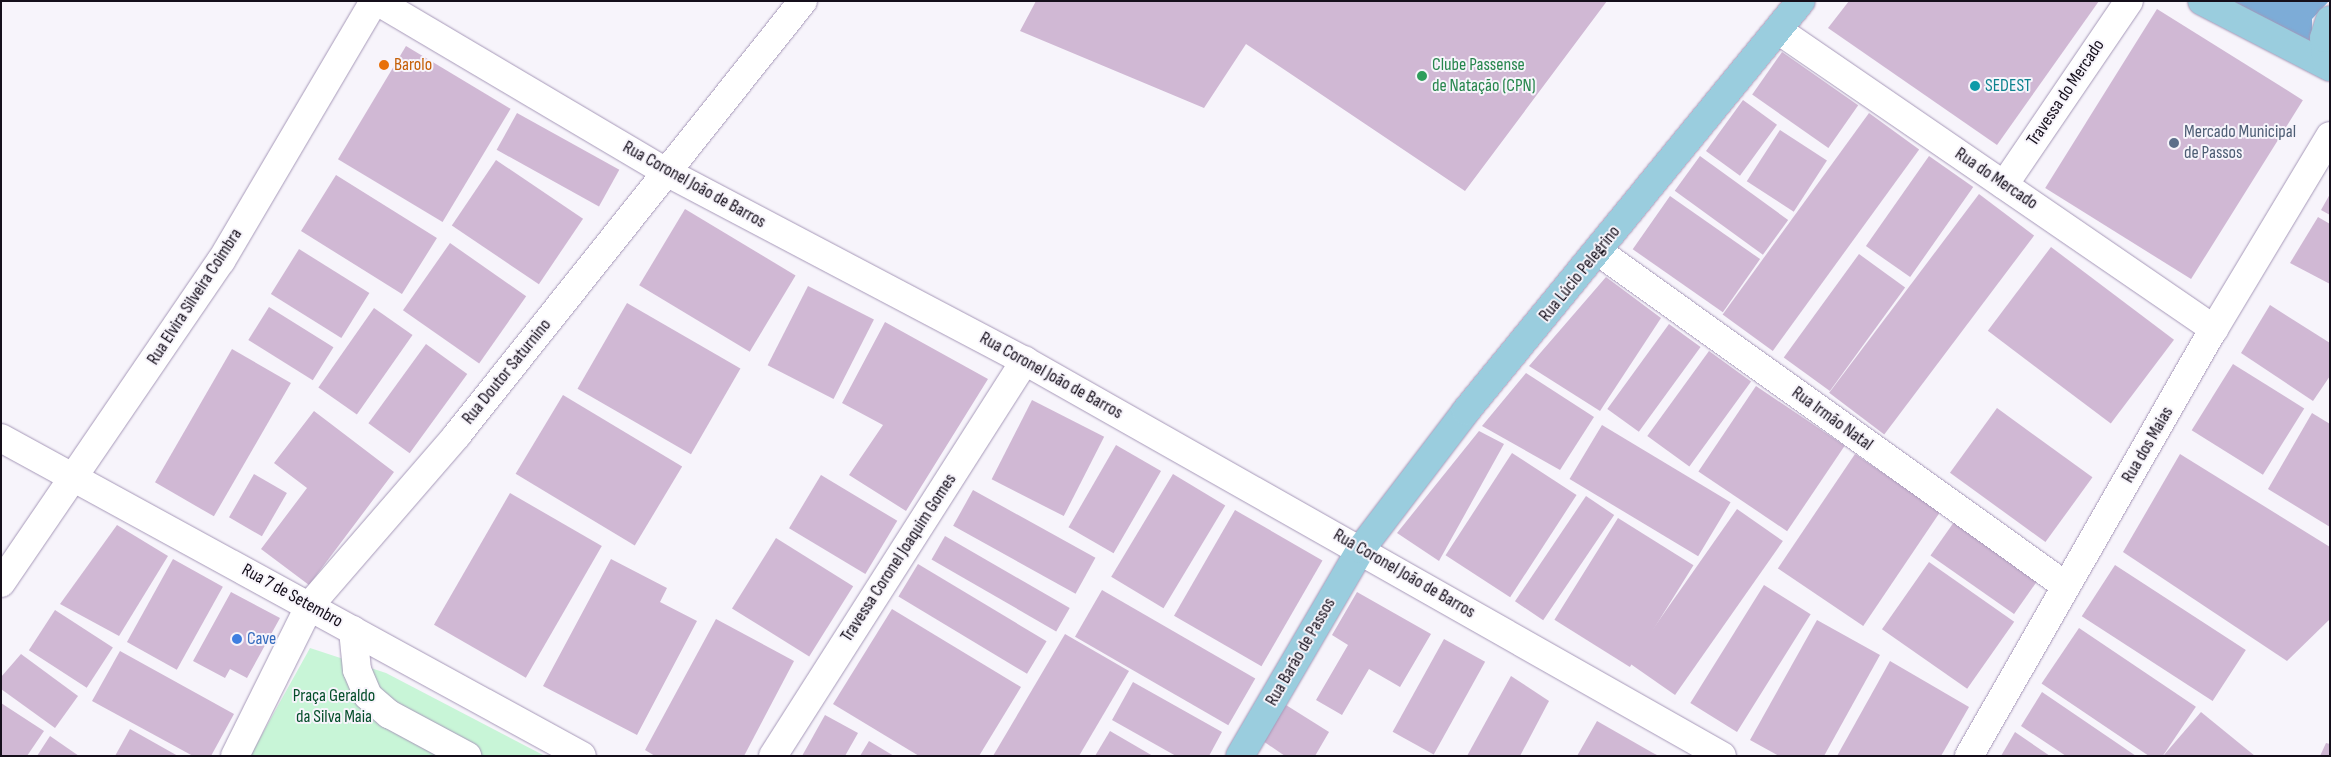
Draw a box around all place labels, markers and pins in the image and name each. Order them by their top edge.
place label: Barolo [394,54,432,76]
place label: Clube Passense de Natação (CPN) [1432,55,1536,98]
marker: Barolo [378,59,390,71]
marker: Clube Passense de Natação (CPN) [1416,70,1428,82]
place label: SEDEST [1985,75,2031,97]
marker: SEDEST [1969,80,1981,92]
place label: Mercado Municipal de Passos [2184,122,2296,164]
marker: Mercado Municipal de Passos [2168,137,2180,149]
place label: Cave [247,628,276,650]
marker: Cave [231,633,243,645]

